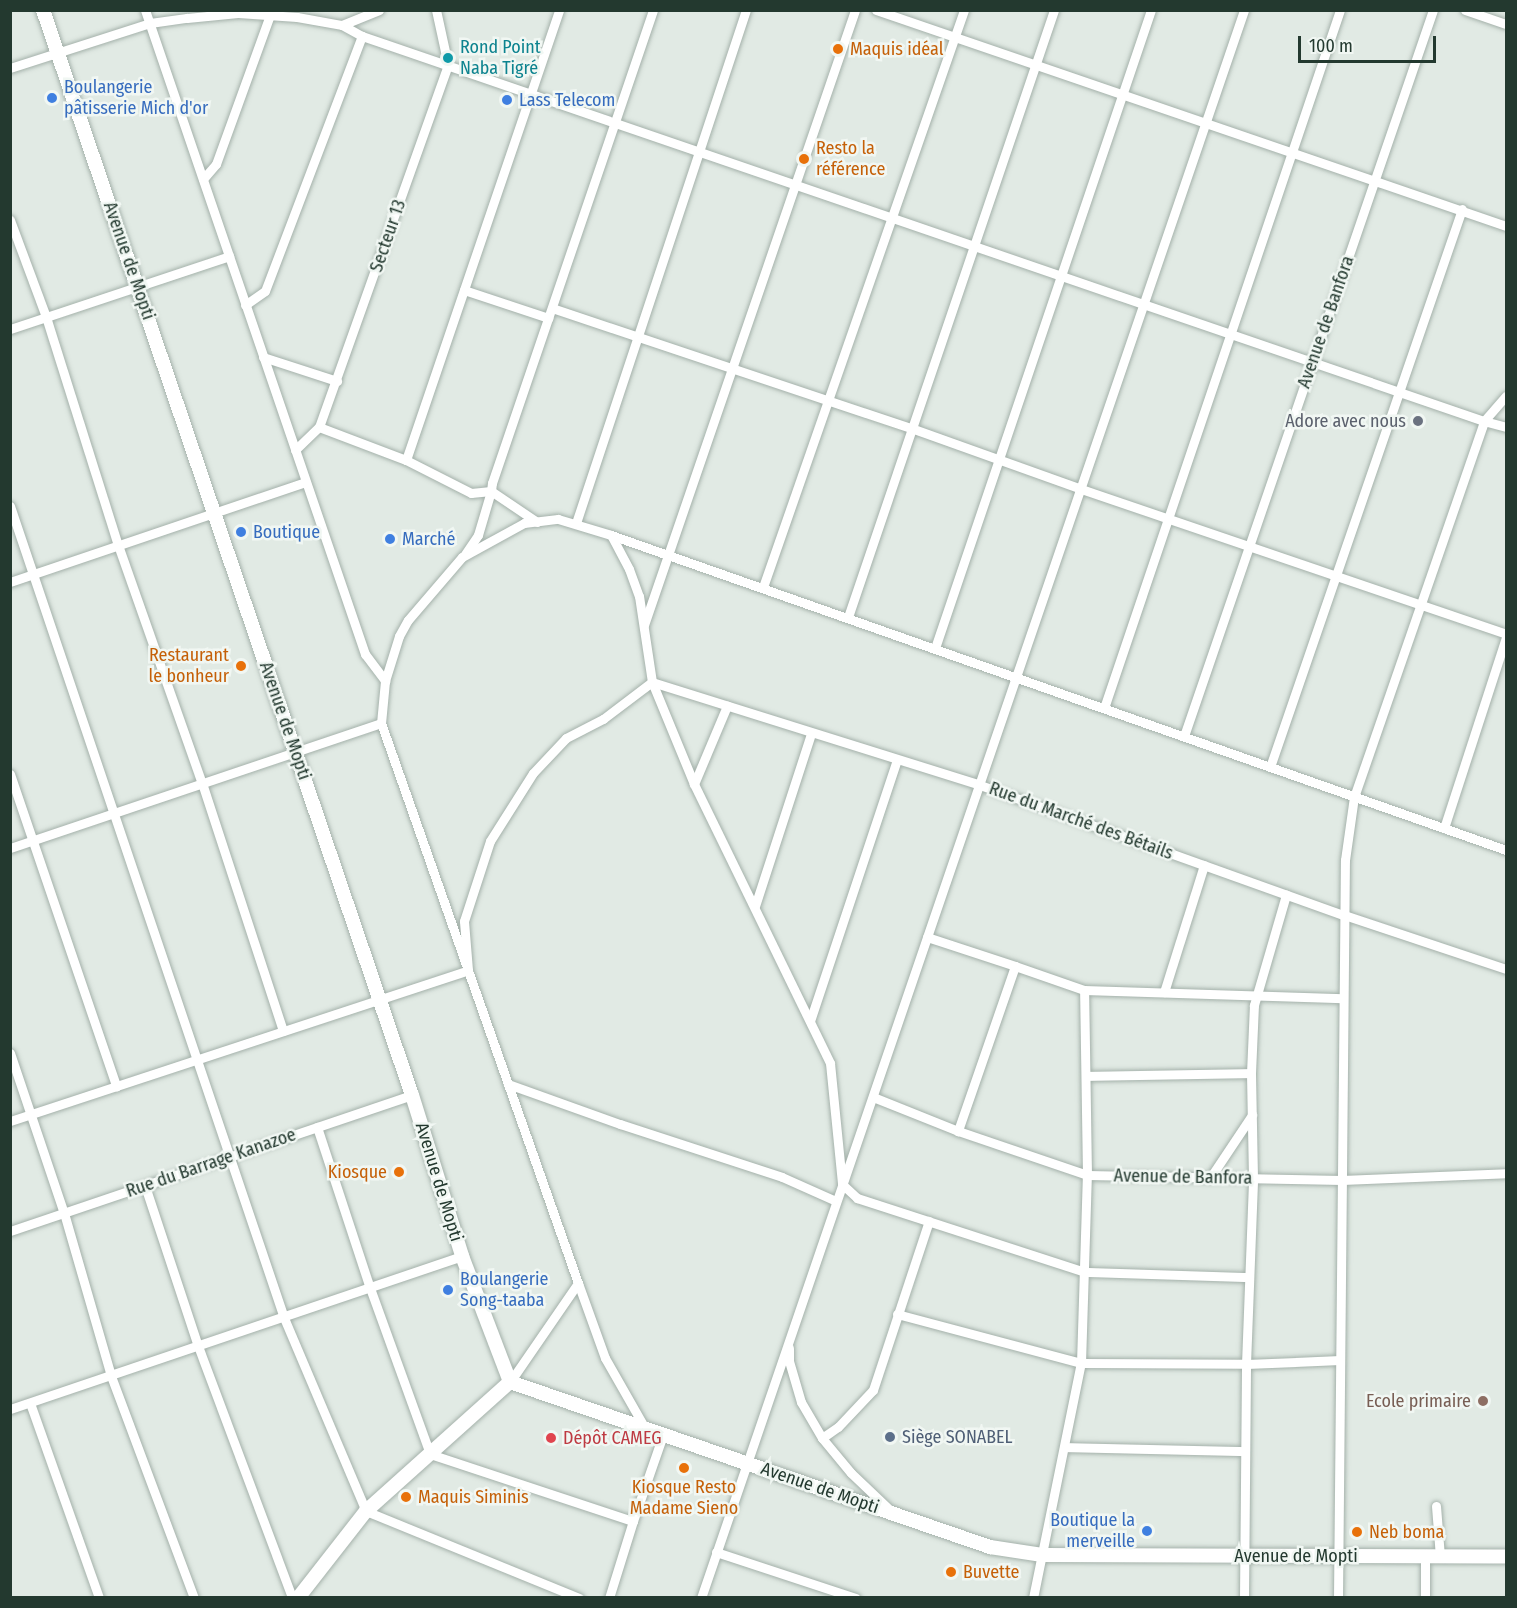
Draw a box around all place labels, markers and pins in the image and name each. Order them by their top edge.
place label: Rond Point Naba Tigré [460,37,541,80]
place label: Maquis idéal [850,38,943,60]
marker: Maquis idéal [831,42,845,56]
marker: Rond Point Naba Tigré [441,51,455,65]
place label: Boulangerie pâtisserie Mich d'or [64,77,208,119]
place label: Lass Telecom [519,89,615,111]
marker: Boulangerie pâtisserie Mich d'or [45,91,59,105]
marker: Lass Telecom [500,93,514,107]
place label: Resto la référence [816,138,885,180]
marker: Resto la référence [797,152,811,166]
place label: Adore avec nous [1285,410,1406,432]
marker: Adore avec nous [1411,414,1425,428]
place label: Boutique [253,521,320,543]
marker: Boutique [234,525,248,539]
place label: Marché [402,528,455,550]
marker: Marché [383,532,397,546]
place label: Restaurant le bonheur [149,645,229,688]
marker: Restaurant le bonheur [234,659,248,673]
place label: Kiosque [328,1161,387,1183]
marker: Kiosque [392,1165,406,1179]
place label: Boulangerie Song-taaba [460,1269,548,1312]
marker: Boulangerie Song-taaba [441,1283,455,1297]
place label: Ecole primaire [1366,1390,1471,1412]
marker: Ecole primaire [1476,1394,1490,1408]
place label: Siège SONABEL [902,1426,1013,1448]
place label: Dépôt CAMEG [563,1427,661,1449]
marker: Siège SONABEL [883,1430,897,1444]
marker: Dépôt CAMEG [544,1431,558,1445]
marker: Kiosque Resto Madame Sieno [677,1461,691,1475]
place label: Kiosque Resto Madame Sieno [630,1477,738,1520]
place label: Maquis Siminis [418,1486,529,1508]
marker: Maquis Siminis [399,1490,413,1504]
place label: Boutique la merveille [1050,1510,1135,1552]
place label: Neb boma [1369,1521,1444,1543]
marker: Boutique la merveille [1140,1524,1154,1538]
marker: Neb boma [1350,1525,1364,1539]
place label: Buvette [963,1561,1019,1583]
marker: Buvette [944,1565,958,1579]

